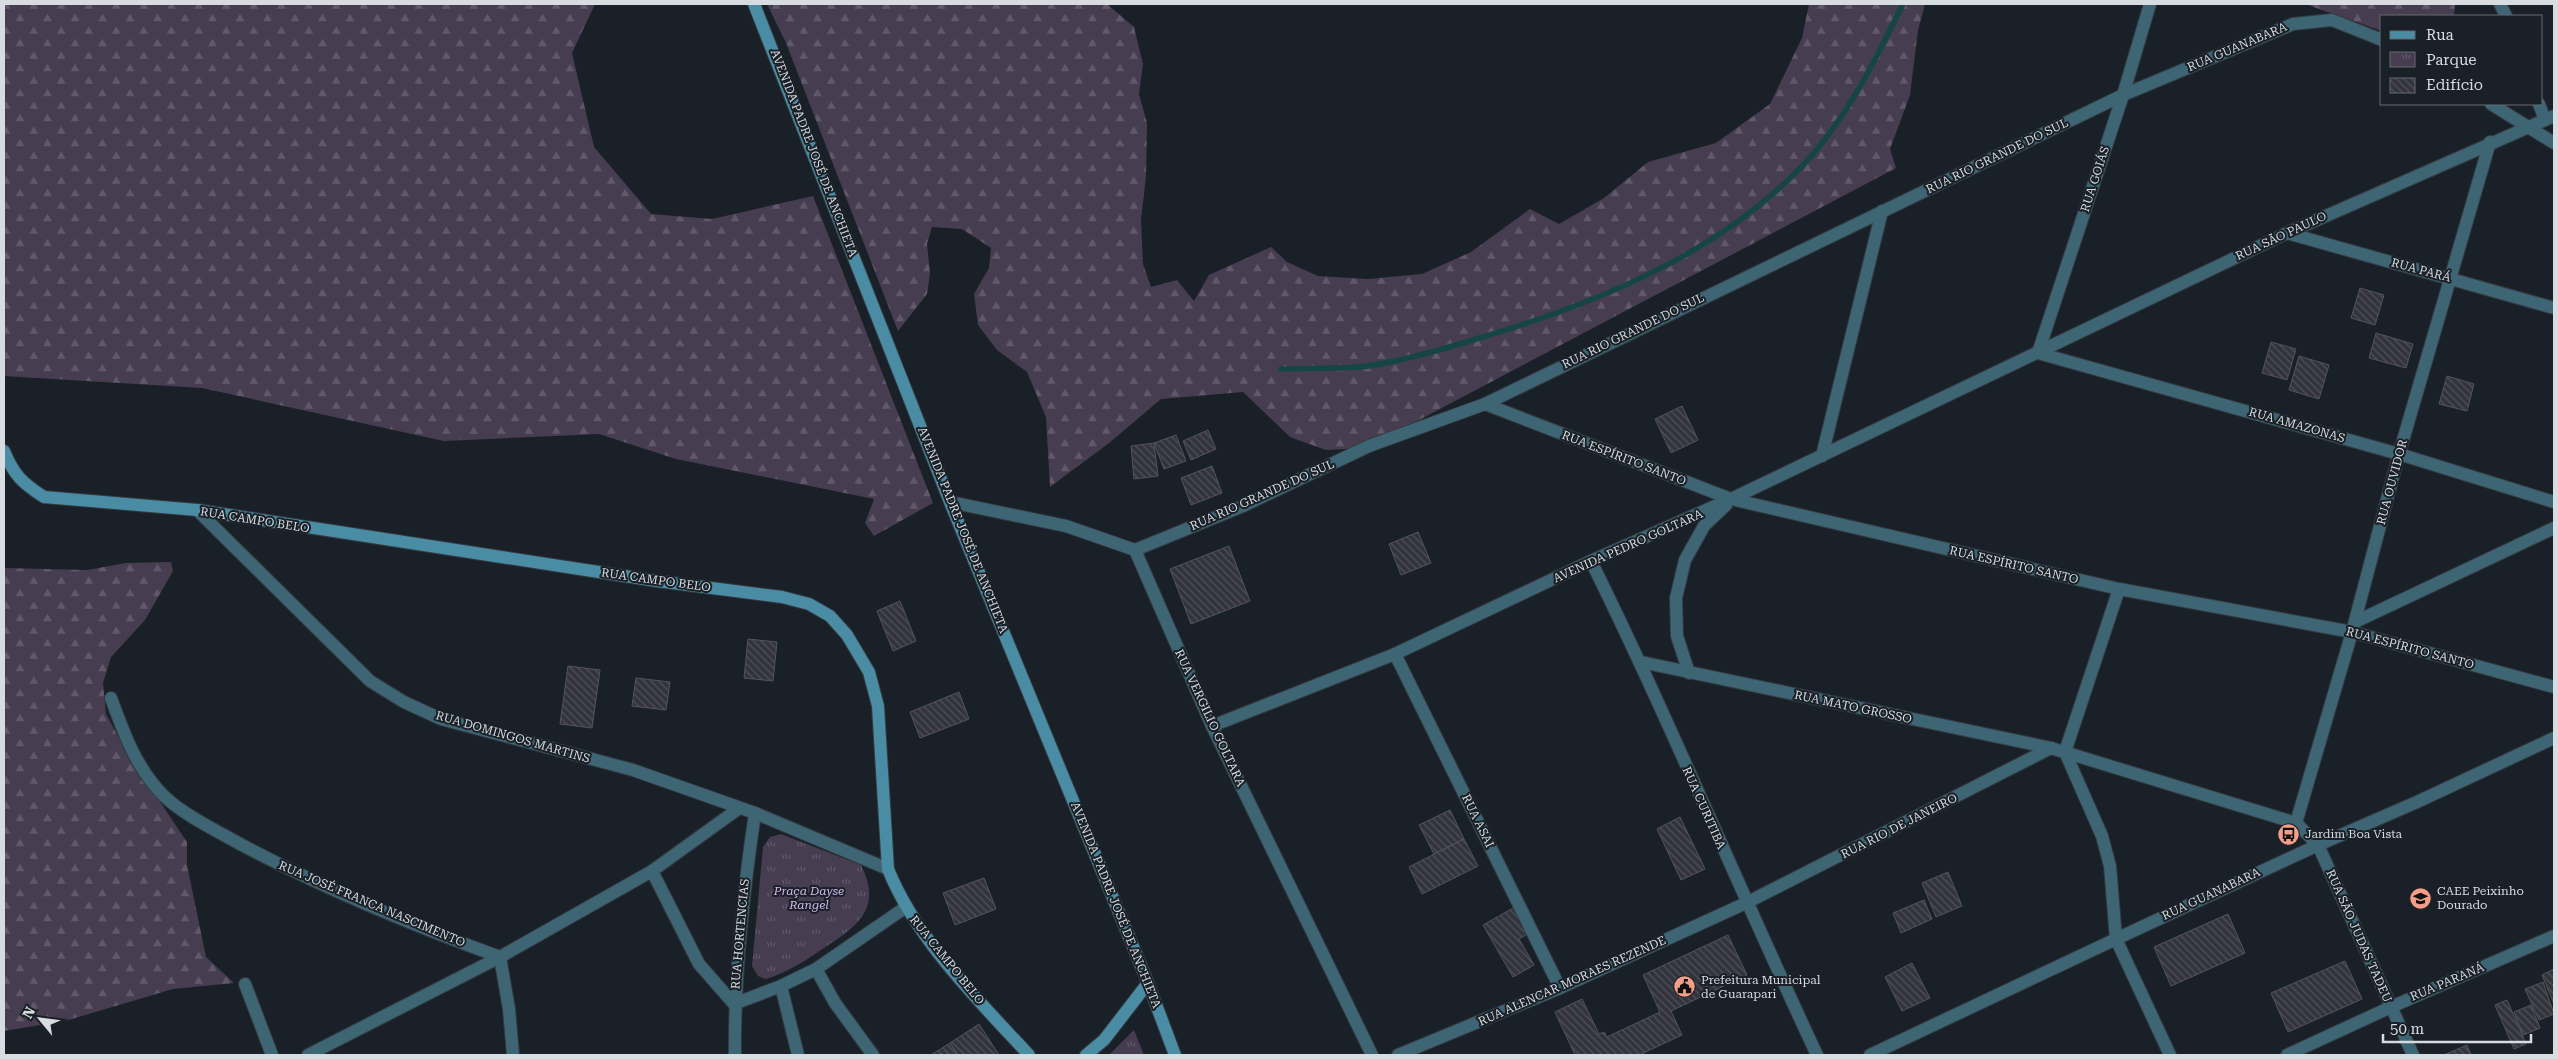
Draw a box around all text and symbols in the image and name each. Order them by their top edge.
legend [2380,15,2543,105]
street label: RUA GUANABARA [2185,19,2289,74]
text: Rua [2426,26,2454,44]
street label: AVENIDA PADRE JOSÉ DE ANCHIETA [768,47,860,259]
text: Parque [2426,51,2477,69]
text: Edifício [2426,76,2483,94]
street label: RUA RIO GRANDE DO SUL [1924,115,2070,197]
street label: RUA GOIÁS [2078,144,2112,214]
street label: RUA SÃO PAULO [2233,209,2329,263]
street label: RUA PARÁ [2390,255,2453,285]
street label: RUA RIO GRANDE DO SUL [1560,290,1706,372]
street label: RUA AMAZONAS [2247,405,2347,445]
street label: AVENIDA PADRE JOSÉ DE ANCHIETA [915,425,1011,636]
street label: RUA ESPÍRITO SANTO [1560,428,1688,488]
street label: RUA OUVIDOR [2374,437,2410,526]
street label: RUA RIO GRANDE DO SUL [1188,457,1336,533]
street label: RUA CAMPO BELO [199,504,311,536]
street label: AVENIDA PEDRO GOLTARA [1551,506,1706,585]
street label: RUA ESPÍRITO SANTO [1948,543,2080,587]
street label: RUA CAMPO BELO [600,565,712,595]
street label: RUA ESPÍRITO SANTO [2344,624,2476,672]
street label: RUA VERGILIO GOLTARA [1172,647,1248,789]
street label: RUA MATO GROSSO [1793,688,1913,726]
street label: RUA DOMINGOS MARTINS [434,708,592,766]
street label: RUA CURITIBA [1680,765,1729,852]
street label: RUA RIO DE JANEIRO [1839,791,1959,861]
street label: RUA ASAI [1459,792,1497,850]
street label: AVENIDA PADRE JOSÉ DE ANCHIETA [1068,800,1164,1011]
bus stop icon: Jardim Boa Vista [2277,822,2301,846]
place label: Jardim Boa Vista [2305,827,2403,841]
street label: RUA JOSÉ FRANCA NASCIMENTO [277,858,467,950]
street label: RUA GUANABARA [2160,865,2263,923]
street label: RUA SÃO JUDAS TADEU [2323,867,2395,1005]
street label: RUA HORTENCIAS [728,878,752,990]
park label: Praça Dayse Rangel [773,884,844,912]
place label: CAEE Peixinho Dourado [2437,884,2524,912]
school or university icon: CAEE Peixinho Dourado [2409,886,2433,910]
street label: RUA CAMPO BELO [907,913,987,1007]
street label: RUA ALENCAR MORAES REZENDE [1476,933,1668,1029]
street label: RUA PARANÁ [2408,960,2487,1004]
place label: Prefeitura Municipal de Guarapari [1701,973,1821,1001]
public building icon: Prefeitura Municipal de Guarapari [1673,975,1697,999]
north arrow [15,994,65,1044]
text: N [19,1004,38,1021]
scale bar [2383,1012,2530,1044]
text: 50 m [2390,1020,2425,1038]

